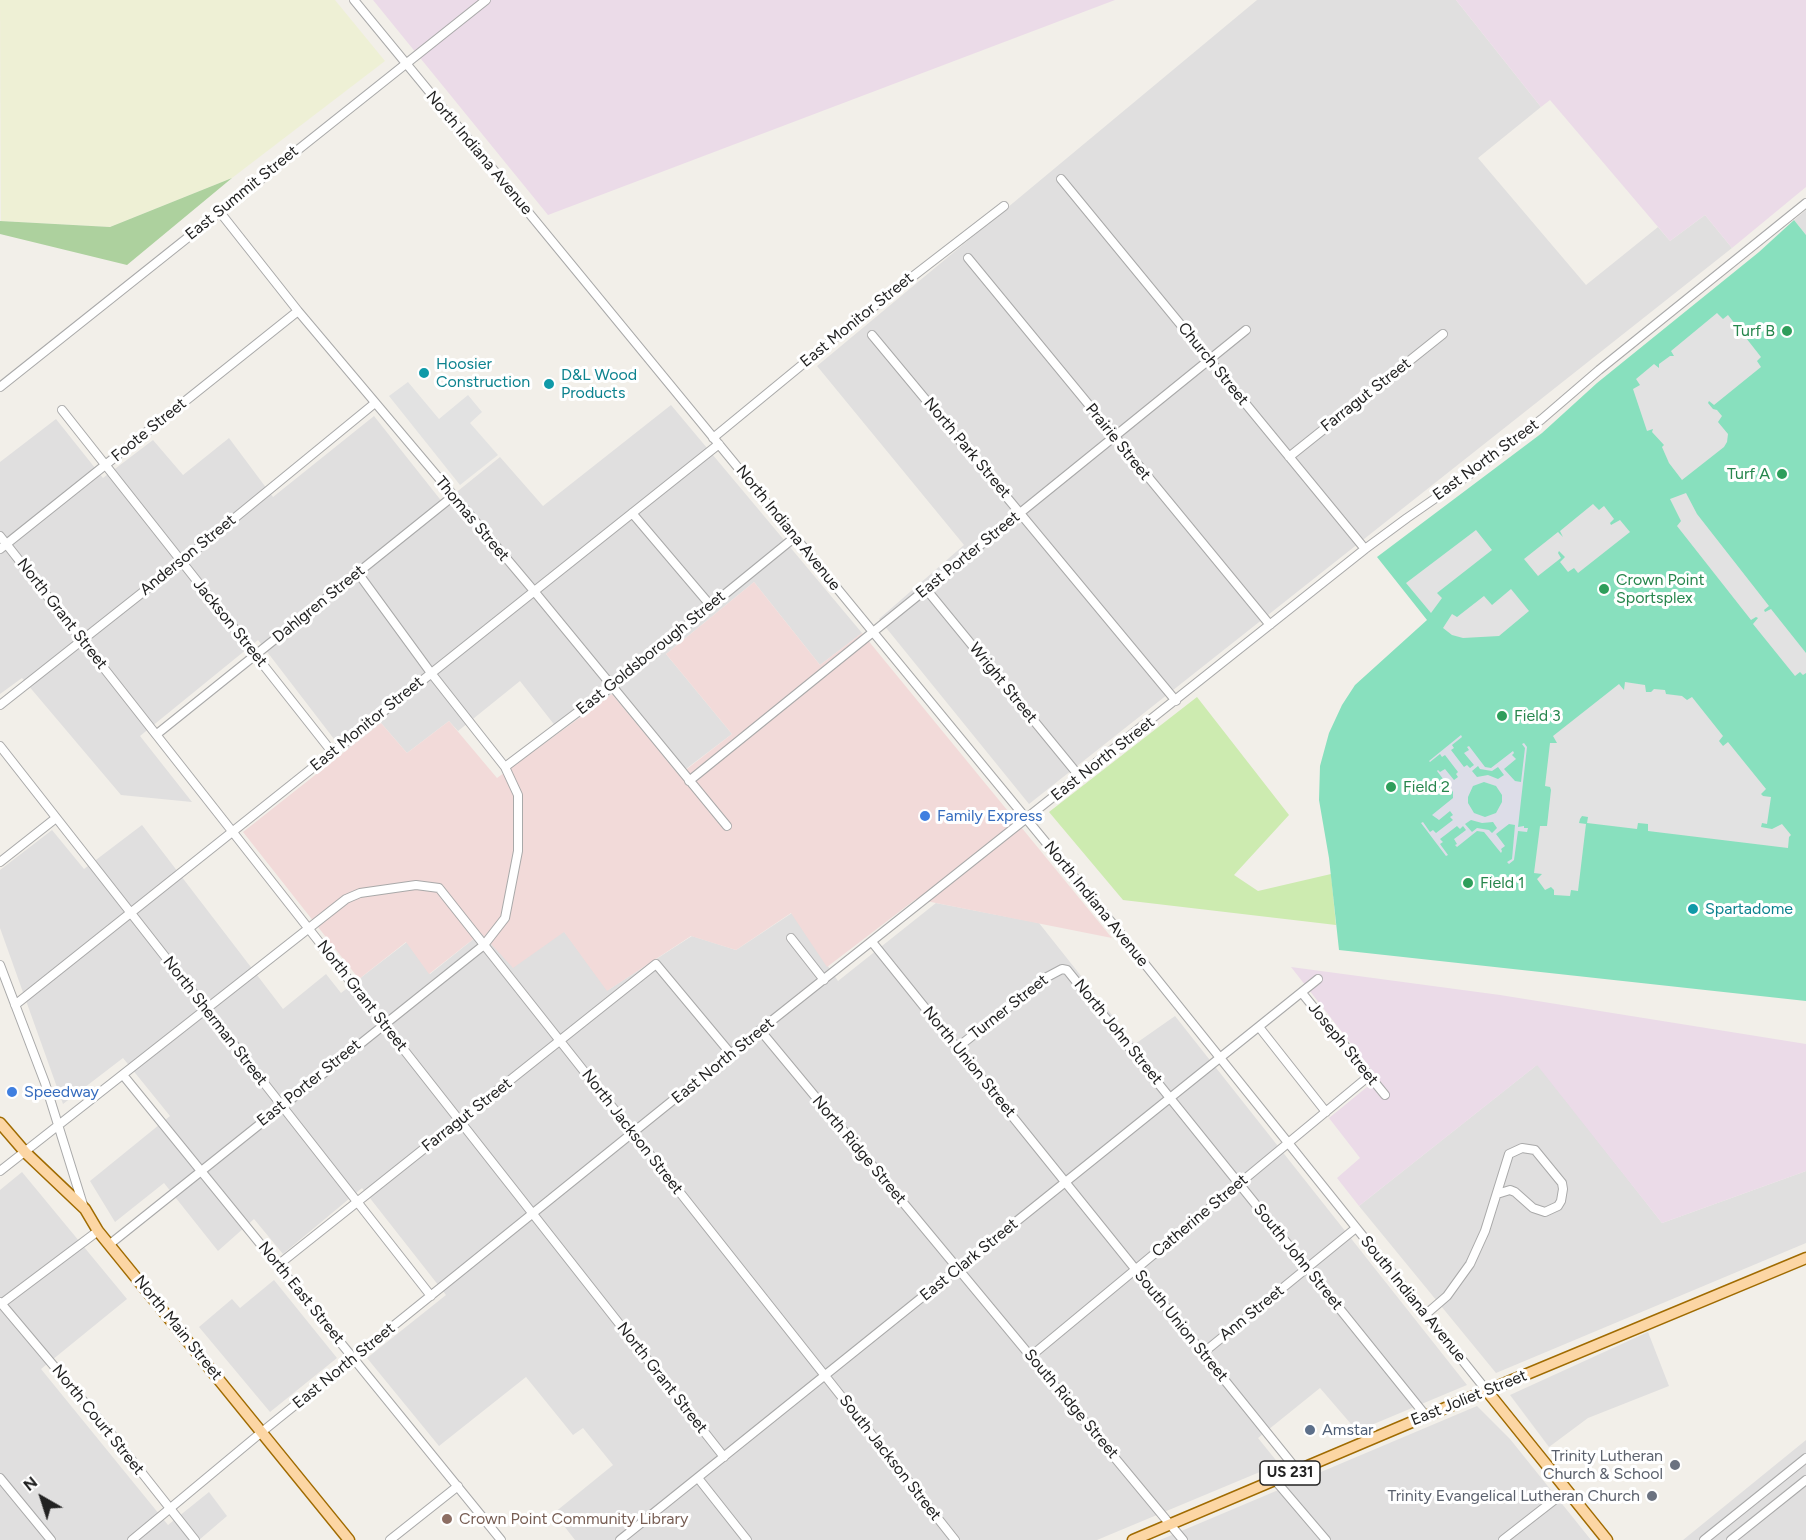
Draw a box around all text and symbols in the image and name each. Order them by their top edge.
street label: North Indiana Avenue [422,87,536,219]
street label: East Summit Street [182,142,302,244]
street label: East Monitor Street [797,268,917,372]
street label: Church Street [1174,319,1252,409]
place label: Turf B [1733,321,1775,341]
marker: Turf B [1780,324,1794,338]
place label: Hoosier Construction [436,354,530,392]
street label: Farragut Street [1317,354,1415,436]
place label: D&L Wood Products [561,365,637,403]
marker: Hoosier Construction [417,366,431,380]
marker: D&L Wood Products [542,377,556,391]
street label: Foote Street [108,394,190,466]
street label: North Park Street [919,394,1015,502]
street label: Prairie Street [1081,400,1155,484]
street label: East North Street [1429,415,1543,505]
street label: North Indiana Avenue [732,461,844,595]
place label: Turf A [1727,464,1770,484]
marker: Turf A [1775,467,1789,481]
street label: Thomas Street [431,473,513,565]
street label: East Porter Street [912,507,1024,603]
street label: Anderson Street [136,511,240,599]
street label: North Grant Street [13,555,111,673]
street label: Dahlgren Street [269,561,369,647]
place label: Crown Point Sportsplex [1616,570,1705,608]
street label: Jackson Street [189,575,271,671]
marker: Crown Point Sportsplex [1597,582,1611,596]
street label: East Goldsborough Street [573,587,729,719]
street label: Wright Street [965,639,1041,727]
street label: East Monitor Street [307,672,427,776]
place label: Field 3 [1514,706,1561,726]
marker: Field 3 [1495,709,1509,723]
street label: East North Street [1047,713,1159,805]
place label: Field 2 [1403,777,1450,797]
marker: Field 2 [1384,780,1398,794]
place label: Family Express [937,806,1043,826]
marker: Family Express [918,809,932,823]
street label: North Indiana Avenue [1040,837,1152,971]
place label: Field 1 [1480,873,1525,893]
marker: Field 1 [1461,876,1475,890]
place label: Spartadome [1705,899,1793,919]
marker: Spartadome [1686,902,1700,916]
street label: North Grant Street [313,937,411,1055]
street label: North Sherman Street [159,953,271,1089]
street label: Turner Street [966,970,1052,1044]
street label: North John Street [1070,975,1166,1089]
street label: Joseph Street [1304,999,1382,1089]
street label: North Union Street [918,1003,1020,1121]
street label: East North Street [668,1014,778,1108]
street label: East Porter Street [253,1035,365,1131]
street label: North Jackson Street [577,1066,687,1198]
street label: Farragut Street [418,1074,516,1156]
place label: Speedway [24,1082,99,1102]
marker: Speedway [5,1085,19,1099]
street label: North Ridge Street [808,1092,910,1208]
street label: Catherine Street [1148,1170,1252,1262]
street label: South John Street [1249,1200,1347,1314]
street label: East Clark Street [916,1215,1022,1305]
street label: South Indiana Avenue [1356,1232,1470,1366]
street label: North East Street [254,1238,348,1348]
street label: South Union Street [1130,1266,1232,1386]
street label: North Main Street [130,1272,226,1384]
street label: Ann Street [1216,1281,1288,1345]
street label: East North Street [289,1319,399,1413]
street label: North Grant Street [613,1319,711,1437]
street label: South Ridge Street [1020,1345,1122,1463]
street label: North Court Street [48,1361,148,1479]
street label: East Joliet Street [1408,1366,1530,1430]
street label: South Jackson Street [835,1391,945,1525]
place label: Amstar [1322,1420,1373,1440]
marker: Amstar [1303,1423,1317,1437]
place label: Trinity Lutheran Church & School [1543,1446,1663,1484]
marker: Trinity Lutheran Church & School [1668,1458,1682,1472]
road number: US 231 [1260,1461,1320,1485]
north arrow [12,1468,72,1528]
text: N [20,1472,41,1495]
place label: Trinity Evangelical Lutheran Church [1388,1486,1640,1506]
marker: Trinity Evangelical Lutheran Church [1645,1489,1659,1503]
place label: Crown Point Community Library [459,1509,688,1529]
marker: Crown Point Community Library [440,1512,454,1526]

